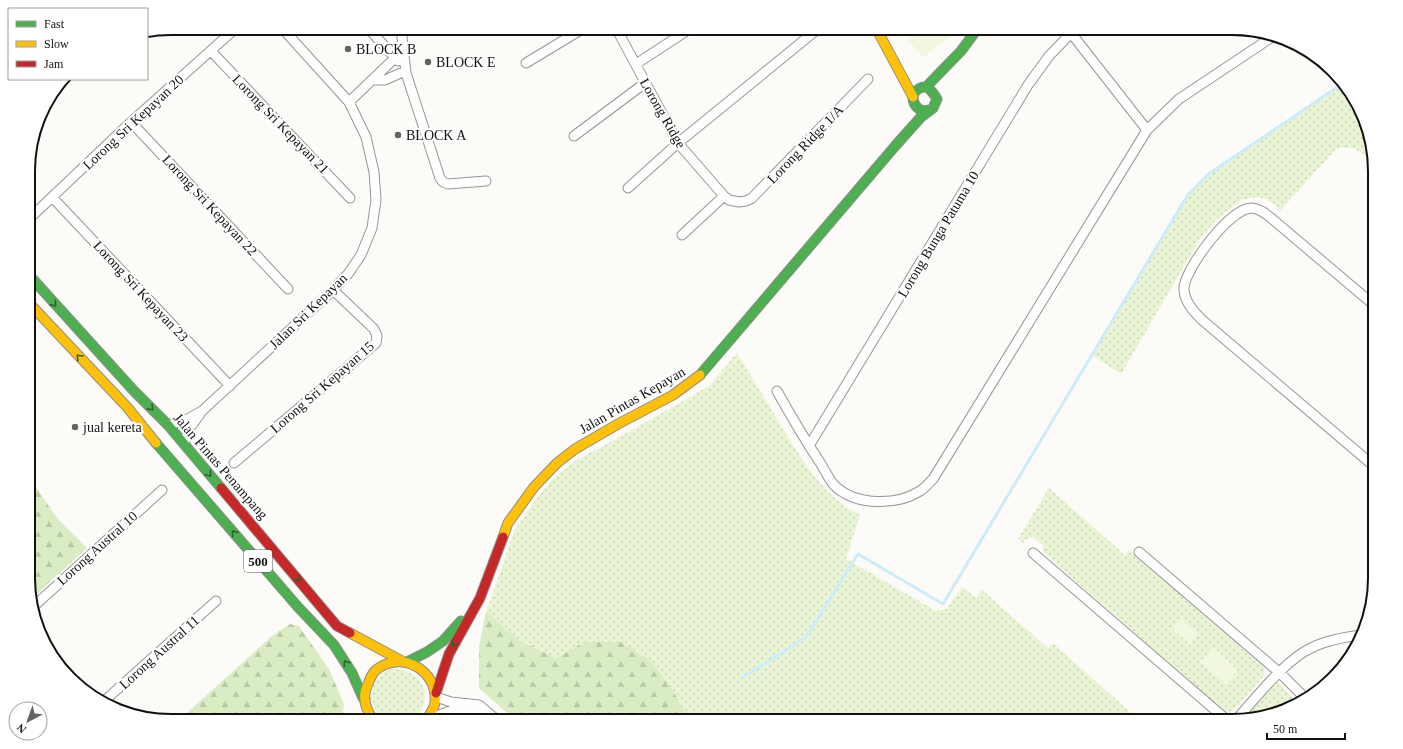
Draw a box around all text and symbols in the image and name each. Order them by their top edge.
legend [8,8,148,80]
text: Fast [44,17,65,31]
text: Slow [44,37,69,51]
place label: BLOCK B [356,42,416,57]
marker: BLOCK B [343,44,353,54]
place label: BLOCK E [436,55,496,70]
text: Jam [44,57,64,71]
marker: BLOCK E [423,57,433,67]
street label: Lorong Sri Kepayan 20 [80,72,187,173]
street label: Lorong Sri Kepayan 21 [229,72,332,177]
street label: Lorong Ridge [637,76,689,151]
street label: Lorong Ridge 1/A [764,102,847,186]
place label: BLOCK A [406,128,467,143]
marker: BLOCK A [393,130,403,140]
street label: Lorong Sri Kepayan 22 [159,152,260,259]
street label: Lorong Bunga Patuma 10 [895,169,982,300]
street label: Lorong Sri Kepayan 23 [90,238,191,345]
street label: Jalan Sri Kepayan [267,271,350,352]
one-way arrow [50,300,57,307]
street label: Lorong Sri Kepayan 15 [268,338,377,436]
one-way arrow [76,354,84,362]
street label: Jalan Pintas Kepayan [577,364,688,437]
one-way arrow [146,403,154,411]
street label: Jalan Pintas Penampang [171,410,271,522]
place label: jual kereta [82,420,142,435]
marker: jual kereta [70,422,80,432]
one-way arrow [205,470,212,477]
street label: Lorong Austral 10 [54,508,140,588]
one-way arrow [231,530,238,538]
road number: 500 [244,550,272,572]
one-way arrow [293,575,300,582]
street label: Lorong Austral 11 [116,613,202,692]
one-way arrow [451,640,459,648]
one-way arrow [343,660,351,667]
north arrow [8,701,48,741]
scale bar [1267,715,1345,741]
text: N [14,721,28,736]
text: 50 m [1273,722,1298,736]

